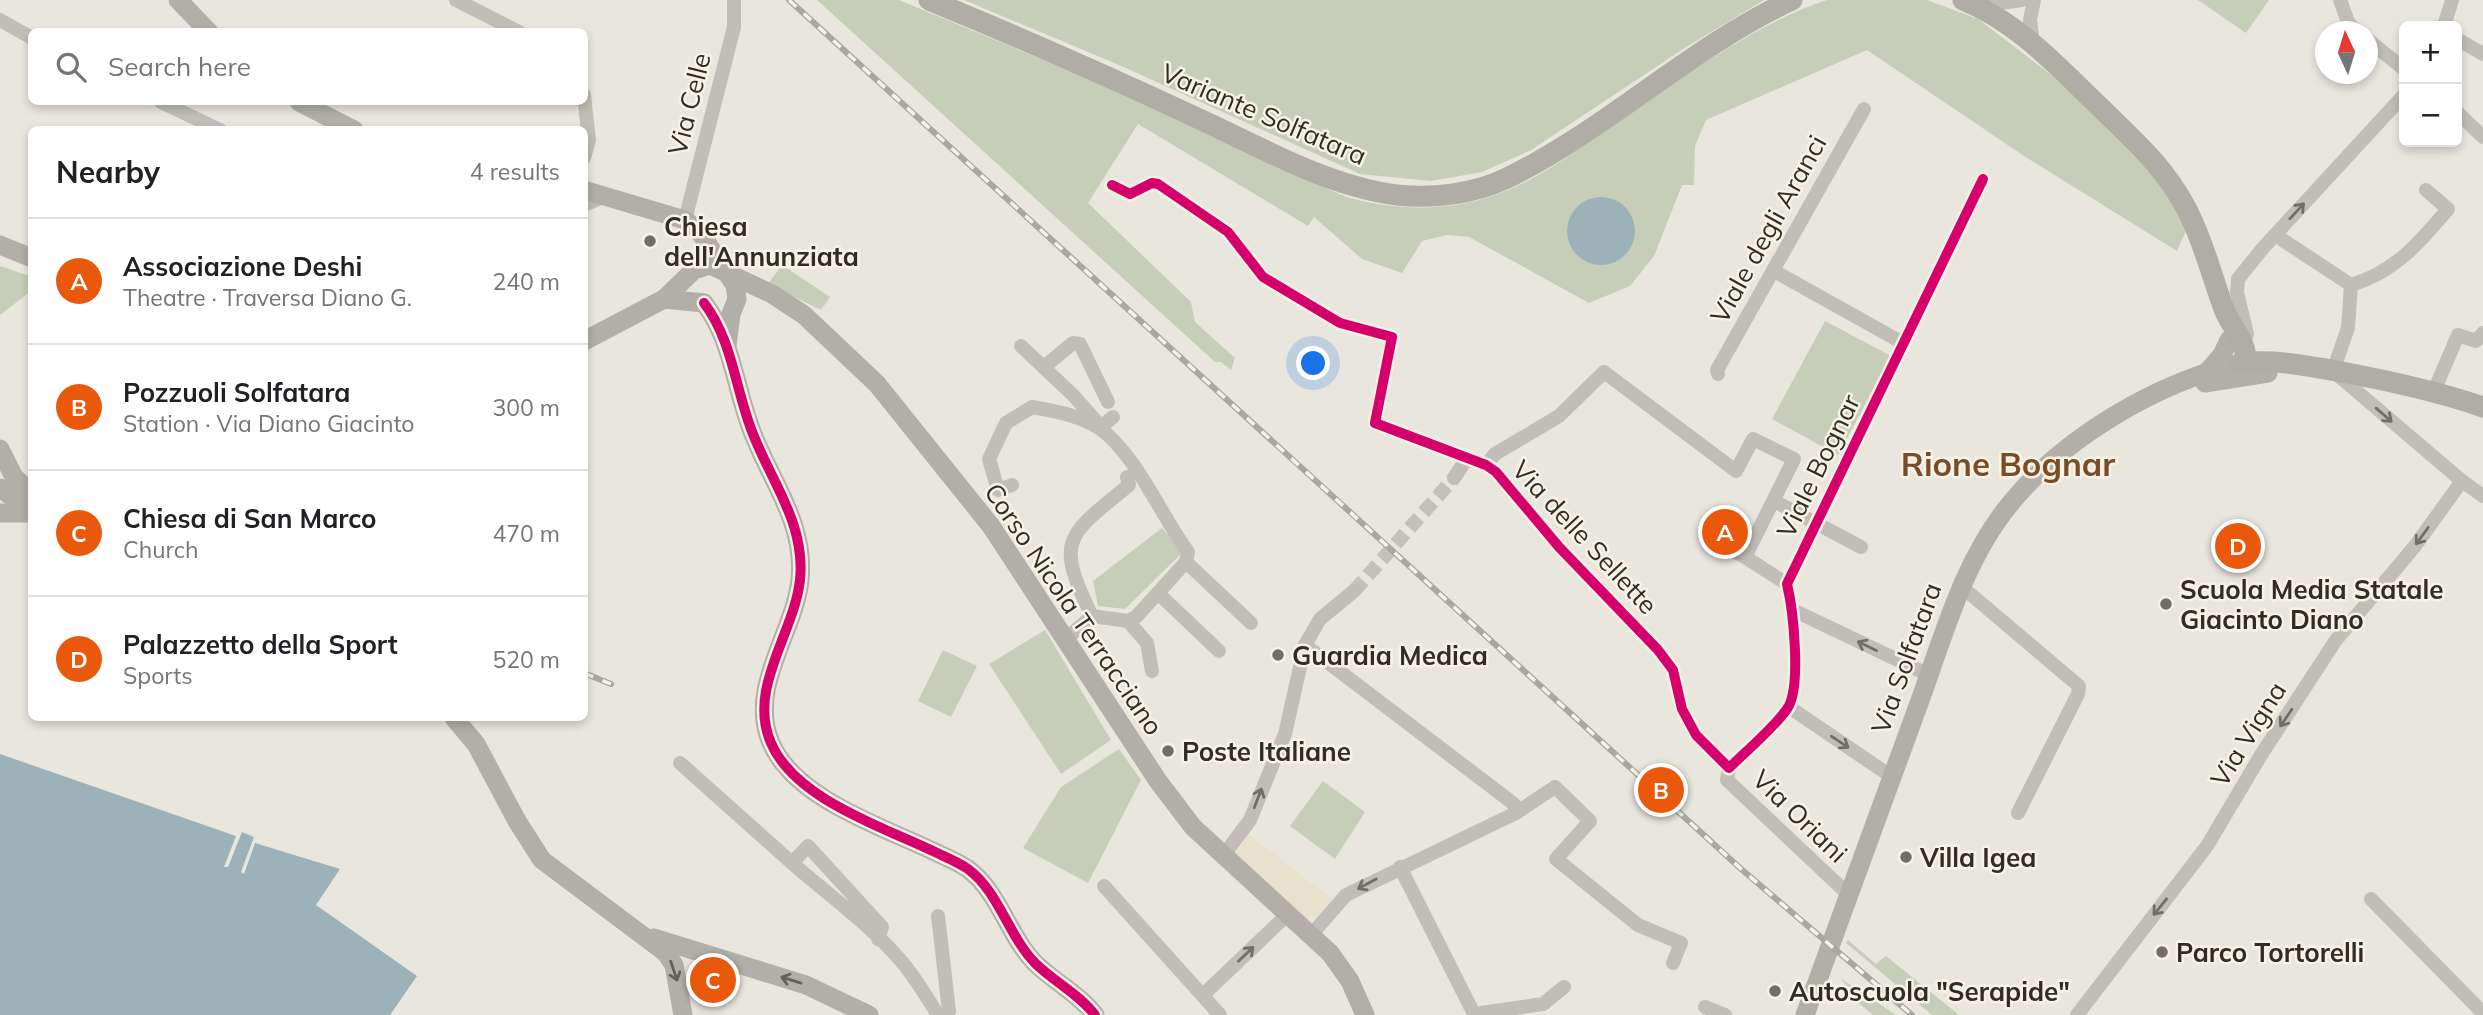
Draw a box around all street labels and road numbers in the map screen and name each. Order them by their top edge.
street label: Via Celle [660,49,718,159]
street label: Variante Solfatara [1156,56,1372,172]
street label: Viale degli Aranci [1703,129,1833,329]
street label: Viale Bognar [1769,388,1867,543]
street label: Via delle Sellette [1505,453,1665,621]
street label: Corso Nicola Terracciano [977,477,1171,741]
street label: Via Solfatara [1864,578,1948,738]
street label: Via Vigna [2203,675,2293,793]
street label: Via Oriani [1746,763,1854,869]

